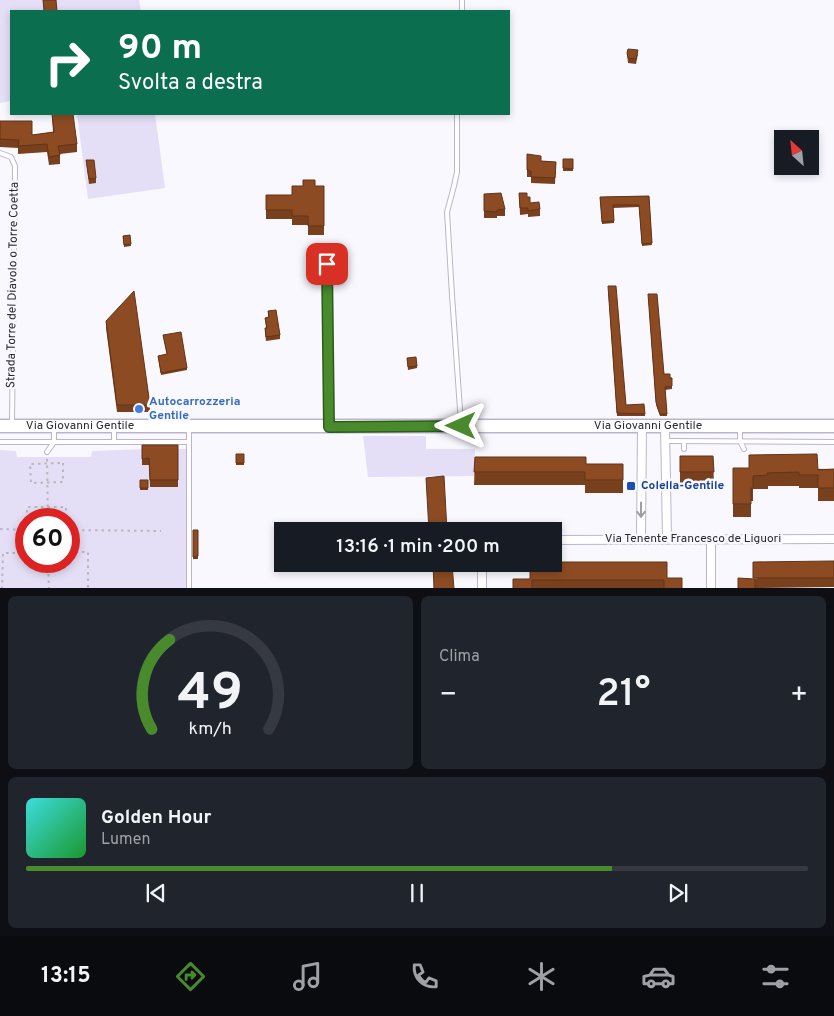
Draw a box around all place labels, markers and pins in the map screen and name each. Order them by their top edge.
pin [306,243,348,285]
place label: Autocarrozzeria Gentile [149,394,240,424]
marker: Autocarrozzeria Gentile [133,403,145,415]
place label: Colella-Gentile [641,478,724,494]
marker: Colella-Gentile [625,480,637,492]

